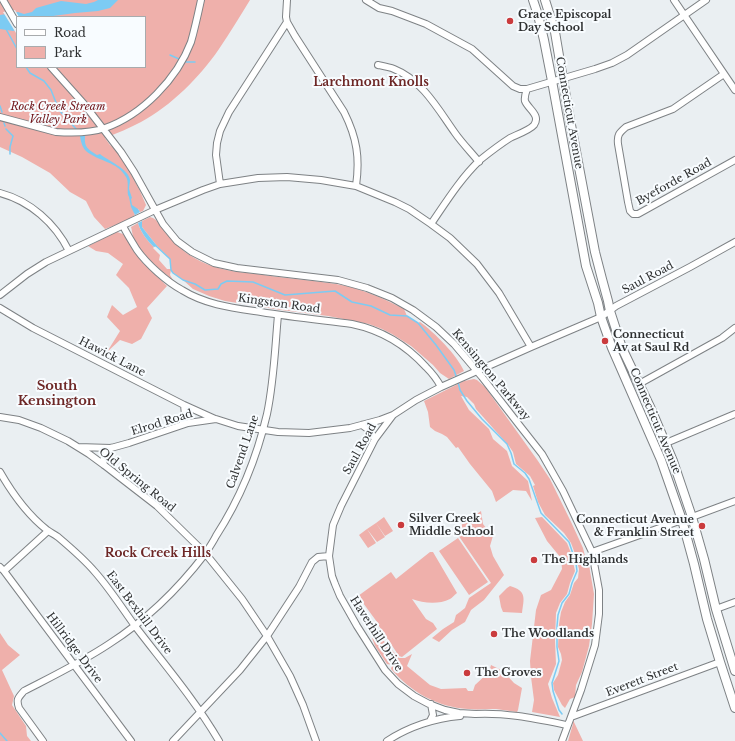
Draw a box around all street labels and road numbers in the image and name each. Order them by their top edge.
street label: Connecticut Avenue [553,56,585,170]
street label: Byeforde Road [634,156,714,208]
street label: Saul Road [620,259,676,297]
street label: Kingston Road [237,292,321,316]
street label: Kensington Parkway [449,327,533,423]
street label: Hawick Lane [76,335,148,379]
street label: Connecticut Avenue [627,366,683,476]
street label: Elrod Road [130,407,194,439]
street label: Calvend Lane [224,413,262,491]
street label: Saul Road [341,421,379,477]
street label: Old Spring Road [96,445,178,515]
street label: East Bexhill Drive [103,569,175,657]
street label: Haverhill Drive [347,594,405,674]
street label: Hillridge Drive [43,610,105,686]
street label: Everett Street [604,660,680,700]

